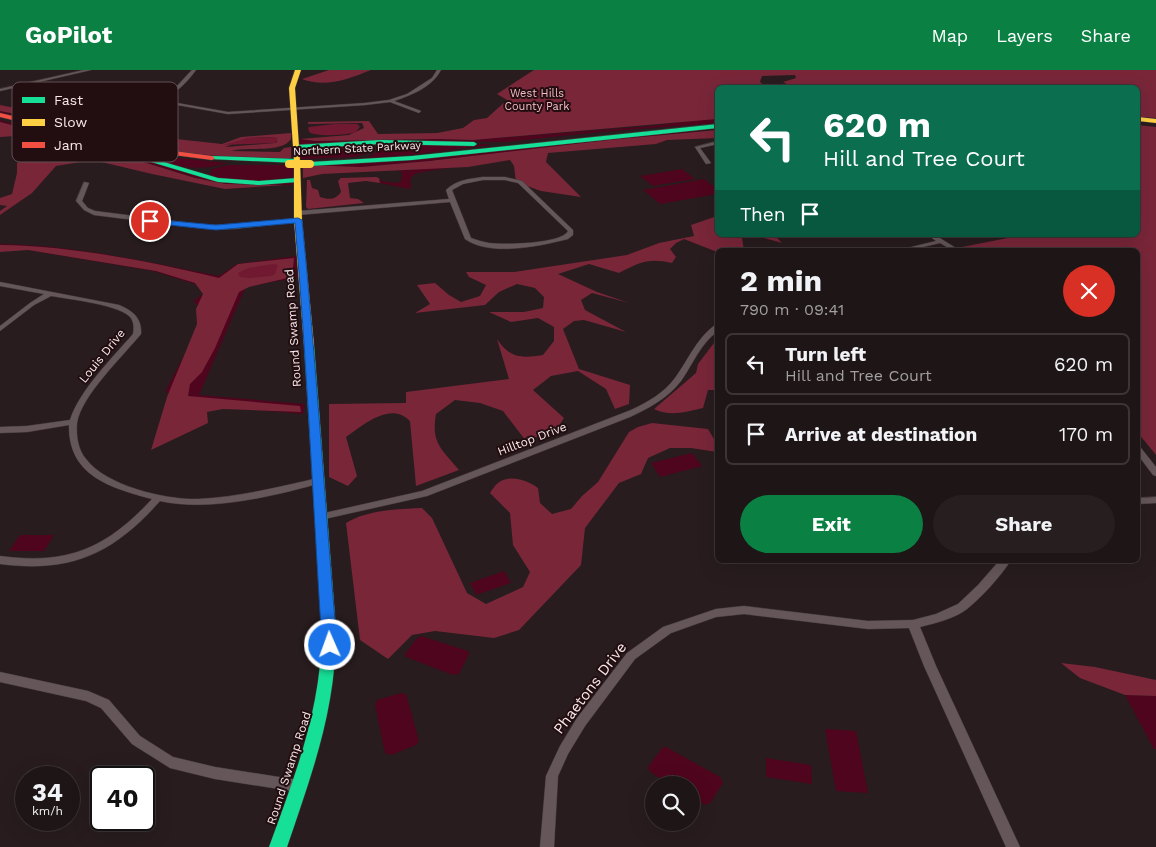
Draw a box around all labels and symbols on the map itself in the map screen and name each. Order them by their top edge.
legend [12,82,178,162]
park label: West Hills County Park [504,87,570,113]
text: Fast [54,92,83,108]
text: Slow [54,114,87,130]
text: Jam [54,137,83,153]
street label: Northern State Parkway [293,139,422,158]
pin [129,200,171,242]
street label: Round Swamp Road [282,269,304,387]
street label: Louis Drive [76,326,128,386]
street label: Hilltop Drive [496,419,569,459]
position arrow [303,618,355,670]
street label: Phaetons Drive [550,639,630,737]
street label: Round Swamp Road [264,710,314,826]
speed limit sign: 40 [90,766,155,831]

